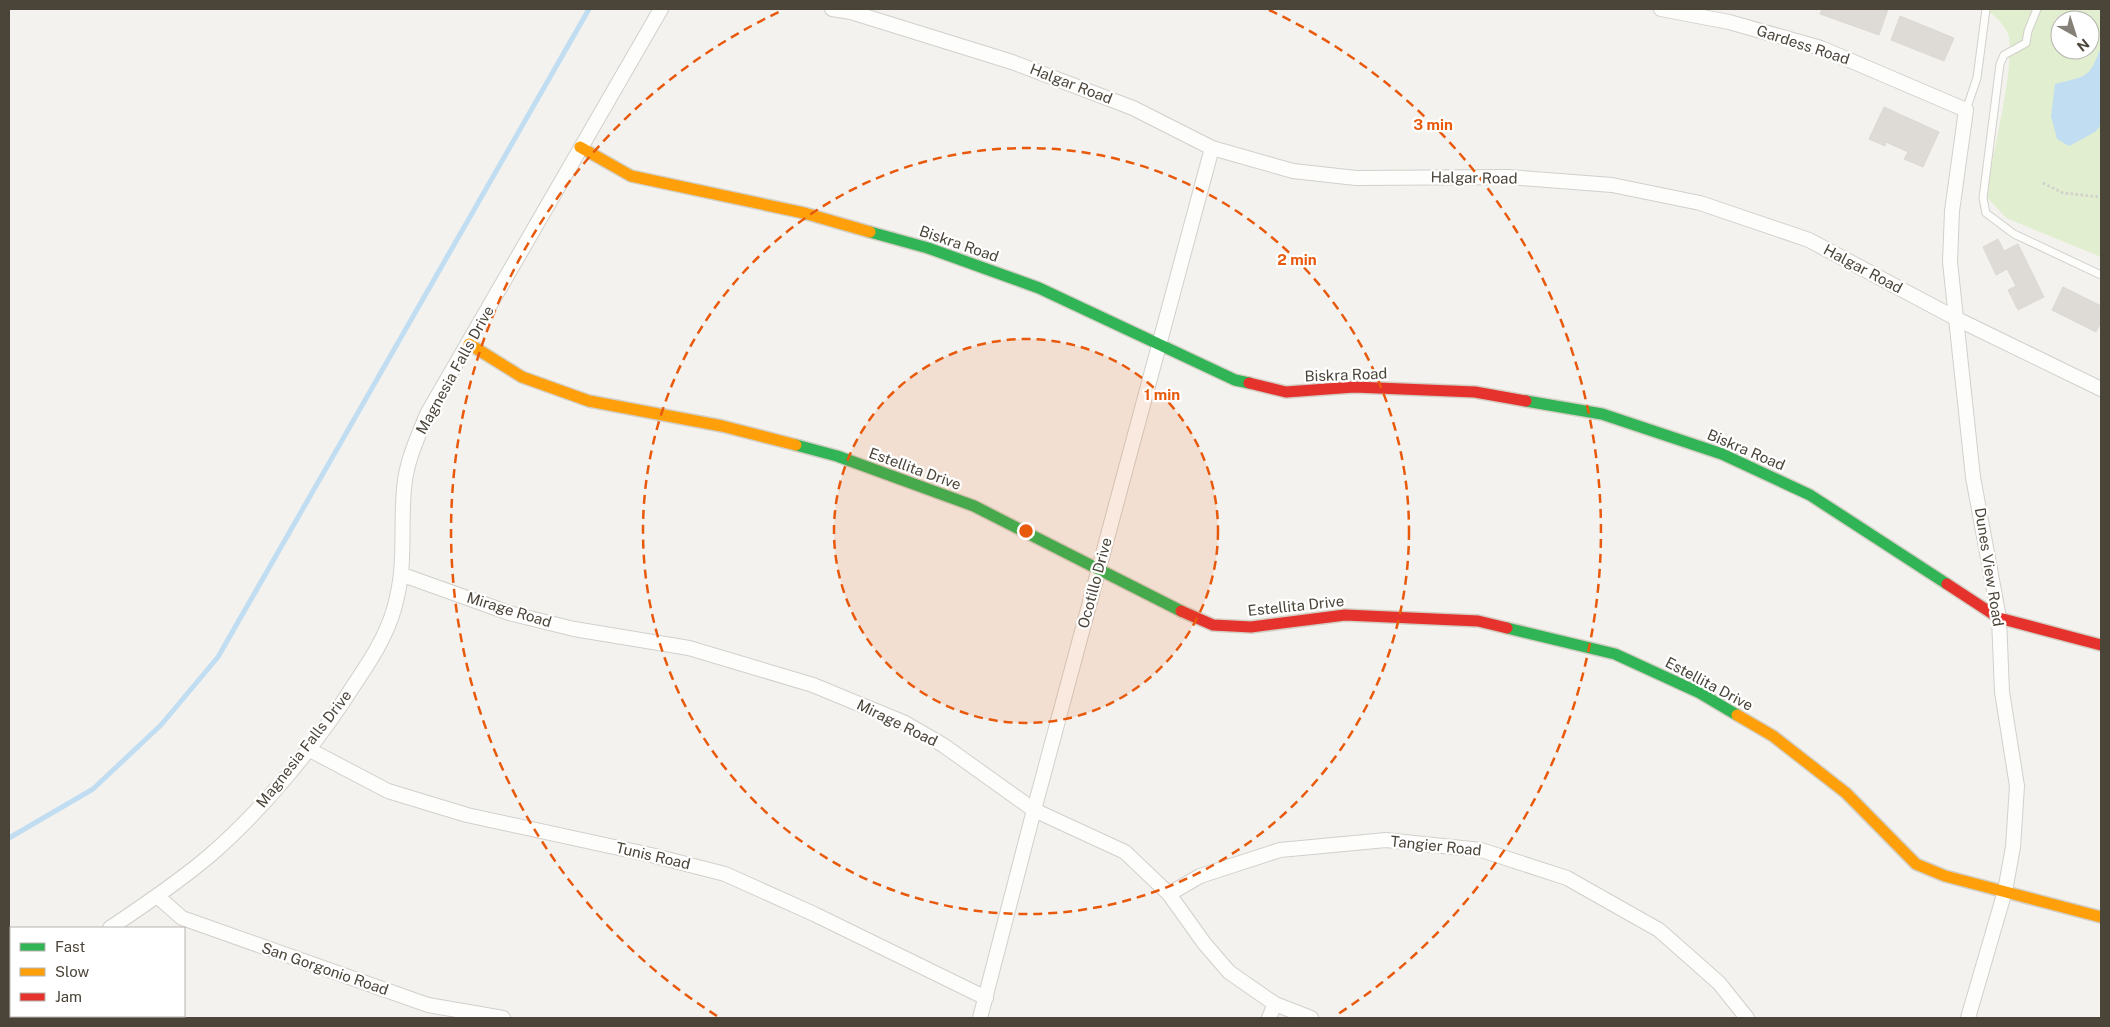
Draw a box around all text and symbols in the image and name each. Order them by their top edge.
north arrow [2050,10,2100,60]
street label: Gardess Road [1755,21,1852,68]
text: N [2074,35,2092,55]
street label: Halgar Road [1028,60,1115,107]
text: 3 min [1413,116,1453,133]
street label: Halgar Road [1430,168,1518,187]
street label: Biskra Road [917,222,1001,265]
street label: Halgar Road [1821,241,1906,296]
text: 2 min [1277,251,1317,268]
street label: Magnesia Falls Drive [412,303,497,437]
street label: Biskra Road [1304,365,1388,384]
text: 1 min [1144,386,1180,403]
street label: Biskra Road [1705,426,1788,474]
street label: Estellita Drive [867,444,964,493]
street label: Dunes View Road [1972,506,2007,628]
centre of rings [1017,522,1035,540]
street label: Ocotillo Drive [1074,536,1115,630]
street label: Mirage Road [465,589,554,630]
street label: Estellita Drive [1247,592,1345,619]
street label: Estellita Drive [1662,653,1756,714]
street label: Magnesia Falls Drive [253,687,355,811]
street label: Mirage Road [854,696,940,749]
street label: Tangier Road [1390,832,1482,859]
street label: Tunis Road [614,839,692,872]
legend [10,927,185,1017]
text: Fast [55,938,85,955]
street label: San Gorgonio Road [259,939,391,998]
text: Slow [55,963,90,980]
text: Jam [55,988,82,1005]

